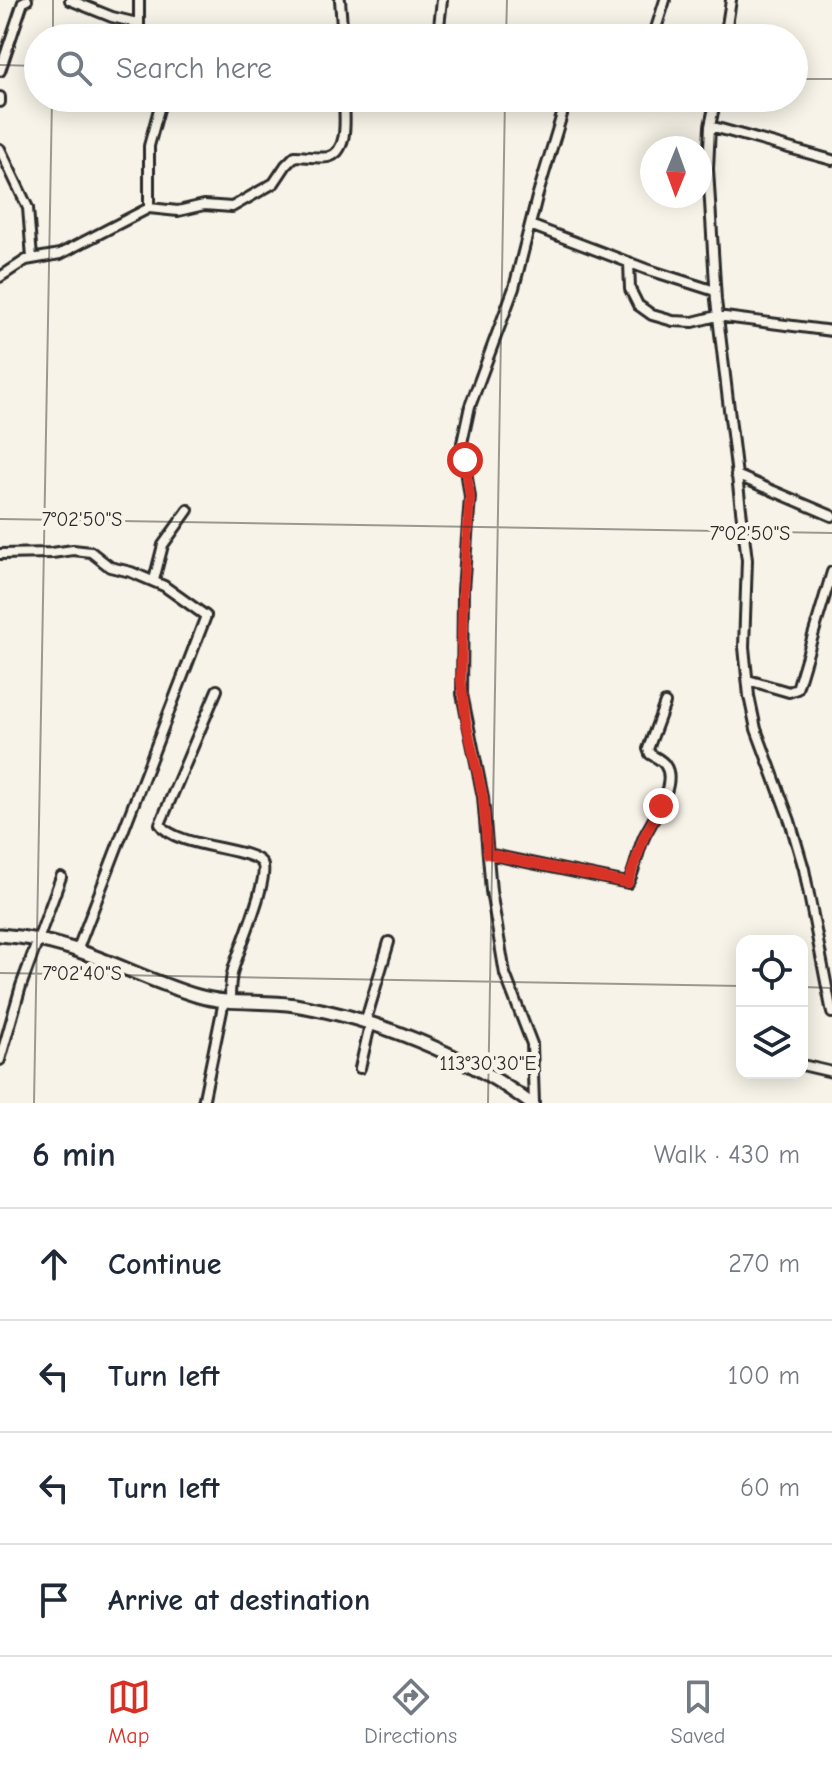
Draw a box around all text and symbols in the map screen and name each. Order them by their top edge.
search box [24,24,808,112]
icon: search [52,46,96,90]
text: Search here [116,51,272,86]
north arrow [640,136,712,208]
route start [447,442,483,478]
text: 7°02'50"S [42,508,122,531]
text: 7°02'50"S [710,522,790,545]
route end [643,788,679,824]
map controls [736,935,808,1079]
button: locate [736,935,808,1007]
text: 7°02'40"S [42,962,122,985]
button: layers [736,1007,808,1079]
text: 113°30'30"E [440,1052,536,1075]
text: 6 min [32,1135,116,1175]
text: Walk · 430 m [654,1140,800,1170]
icon: ahead [32,1242,76,1286]
text: Continue [108,1247,222,1282]
text: 270 m [728,1249,800,1279]
icon: left [32,1354,76,1398]
text: Turn left [108,1359,220,1394]
text: 100 m [728,1361,800,1391]
icon: left [32,1466,76,1510]
text: Turn left [108,1471,220,1506]
text: 60 m [740,1473,800,1503]
icon: arrive [32,1578,76,1622]
text: Arrive at destination [108,1583,370,1618]
tab: Map [107,1675,151,1749]
tab: Directions [364,1675,457,1749]
tab: Saved [670,1675,725,1749]

